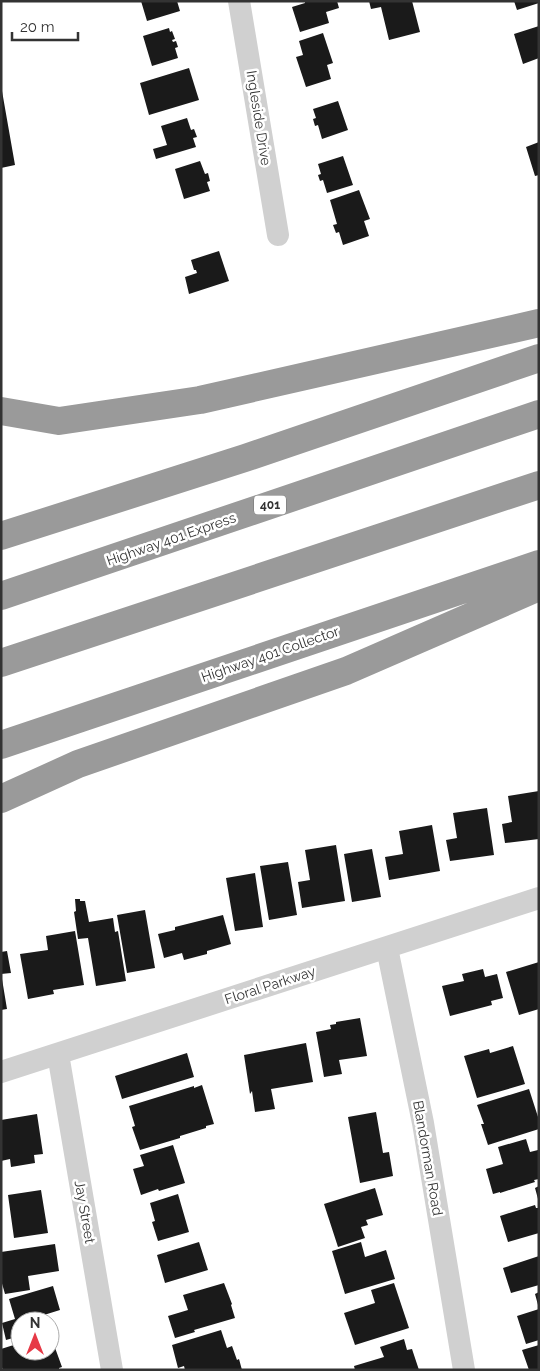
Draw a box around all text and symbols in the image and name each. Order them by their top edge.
scale bar [12,10,79,42]
text: 20 m [20,18,55,36]
street label: Ingleside Drive [244,69,274,167]
road number: 401 [254,496,286,514]
street label: Highway 401 Express [104,509,238,569]
street label: Highway 401 Collector [199,623,341,685]
street label: Floral Parkway [223,963,318,1007]
street label: Blandorman Road [410,1099,446,1217]
street label: Jay Street [72,1179,98,1245]
north arrow [10,1311,60,1361]
text: N [30,1315,40,1331]

